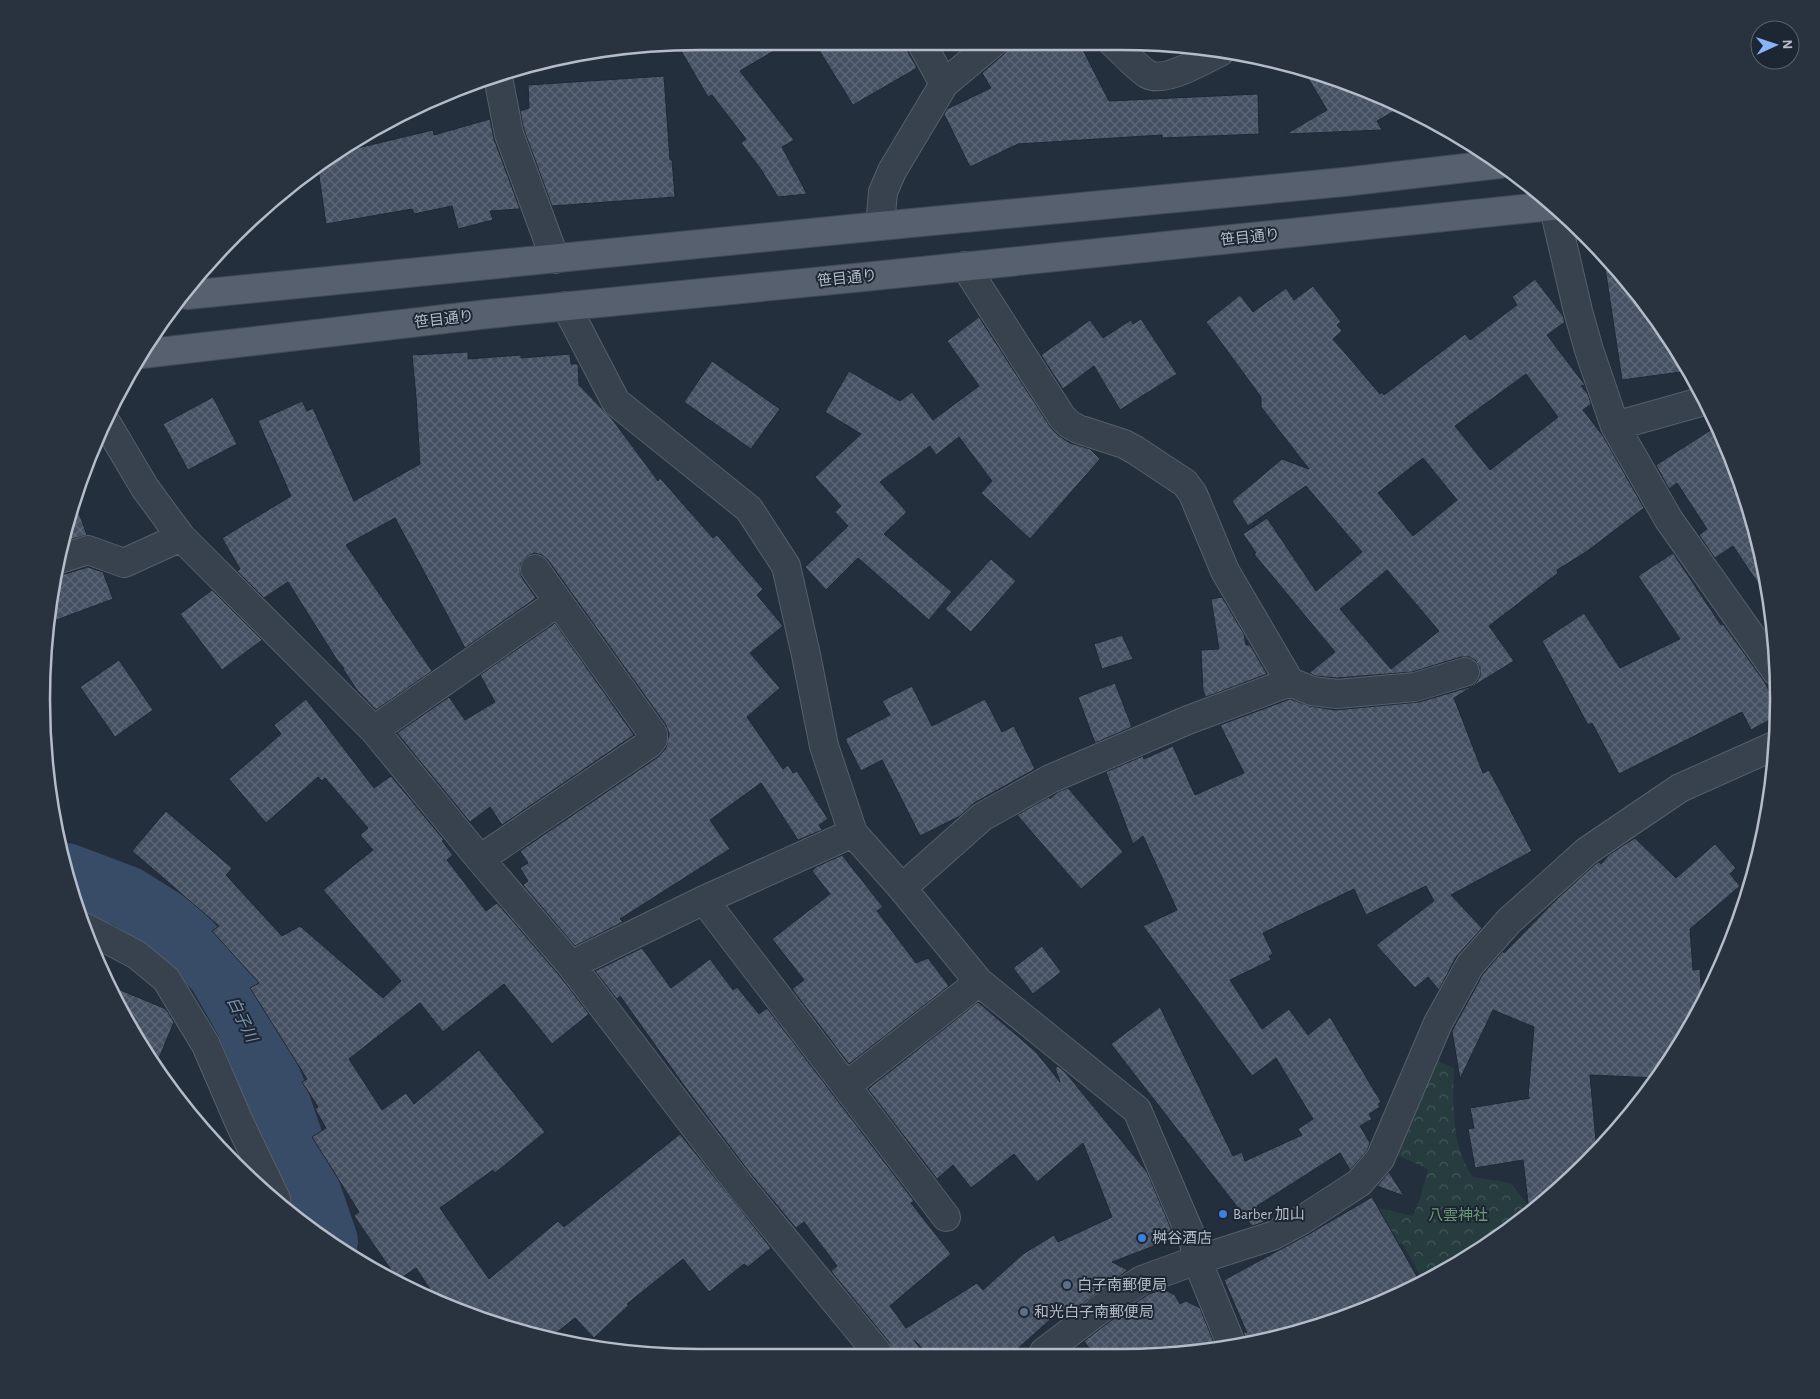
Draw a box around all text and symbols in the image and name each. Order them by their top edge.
north arrow [1750,20,1800,70]
text: N [1780,39,1794,50]
street label: 笹目通り [1219,226,1281,248]
street label: 笹目通り [816,267,878,289]
street label: 笹目通り [413,307,475,331]
water label: 白子川 [224,994,262,1046]
place label: Barber 加山 [1233,1206,1305,1222]
park label: 八雲神社 [1428,1207,1488,1223]
marker: Barber 加山 [1217,1208,1229,1220]
place label: 桝谷酒店 [1152,1230,1212,1246]
marker: 桝谷酒店 [1136,1232,1148,1244]
place label: 白子南郵便局 [1077,1277,1167,1293]
marker: 白子南郵便局 [1061,1279,1073,1291]
place label: 和光白子南郵便局 [1034,1304,1154,1320]
marker: 和光白子南郵便局 [1018,1306,1030,1318]

